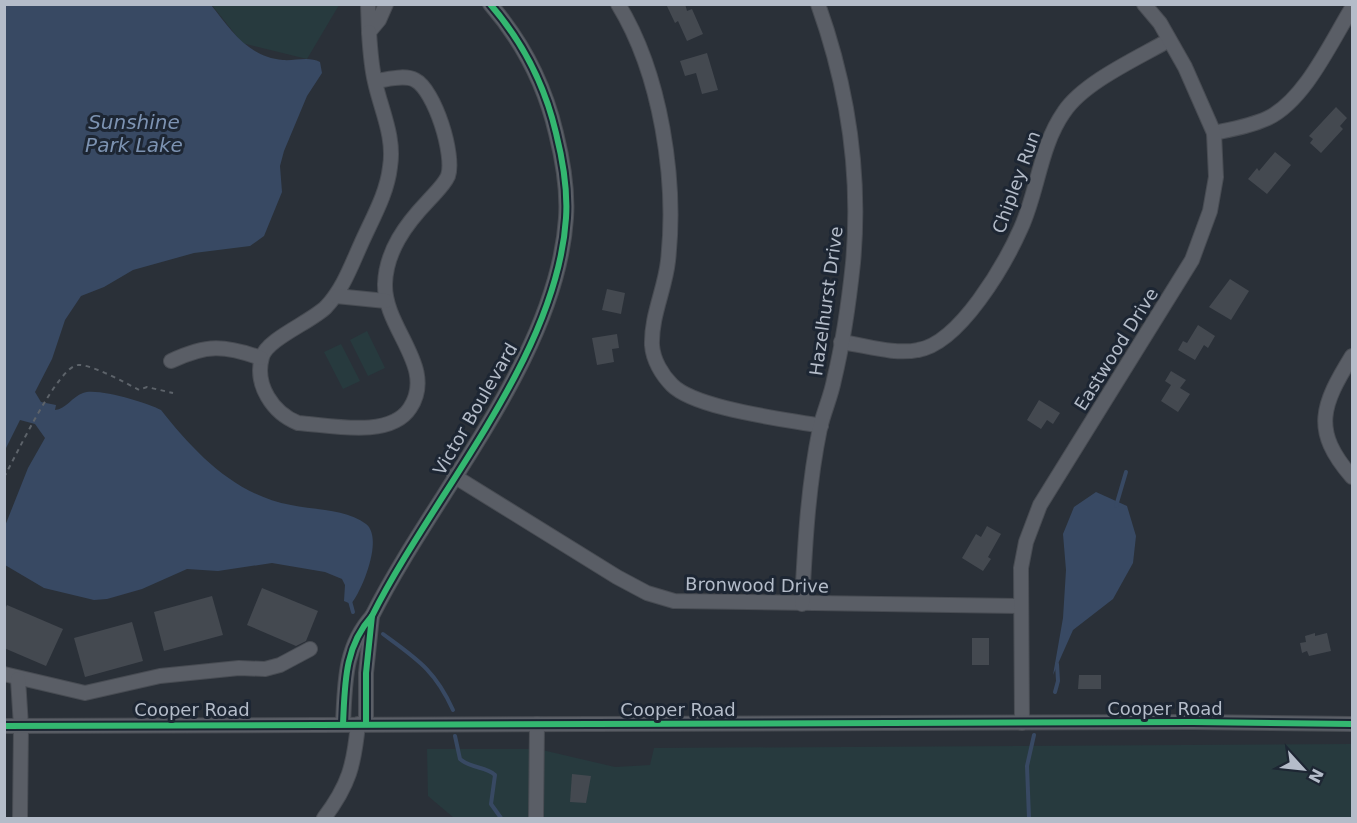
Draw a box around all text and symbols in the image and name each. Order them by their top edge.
water label: Sunshine Park Lake [85,110,183,157]
street label: Chipley Run [988,128,1044,236]
street label: Hazelhurst Drive [805,225,847,377]
street label: Eastwood Drive [1070,284,1162,414]
street label: Victor Boulevard [429,339,521,479]
street label: Bronwood Drive [685,573,829,597]
street label: Cooper Road [1107,698,1223,719]
street label: Cooper Road [134,699,250,720]
street label: Cooper Road [620,699,736,720]
north arrow [1273,739,1333,799]
text: N [1304,765,1327,786]

